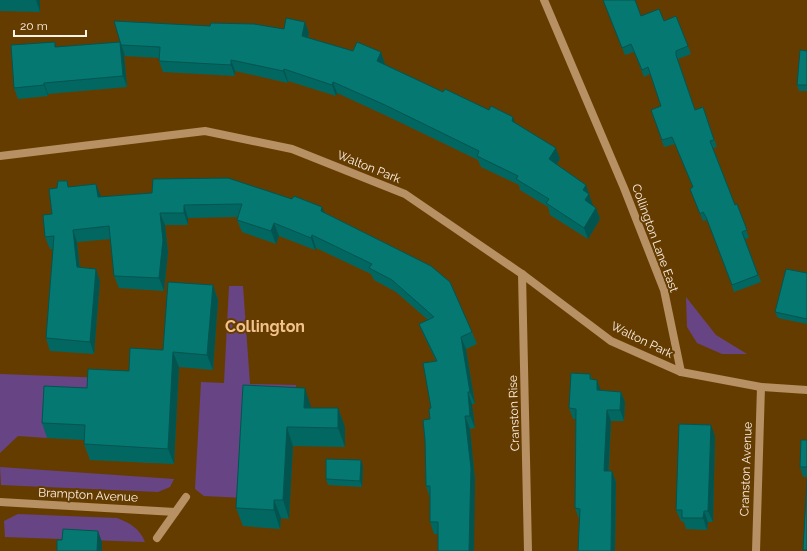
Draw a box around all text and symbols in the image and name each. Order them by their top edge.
scale bar [14,12,86,38]
text: 20 m [20,19,48,33]
street label: Walton Park [335,148,403,186]
street label: Collington Lane East [629,182,681,294]
district label: Collington [225,317,305,336]
street label: Walton Park [609,319,676,361]
street label: Cranston Rise [506,375,522,451]
street label: Cranston Avenue [737,421,755,517]
street label: Brampton Avenue [38,485,138,505]

